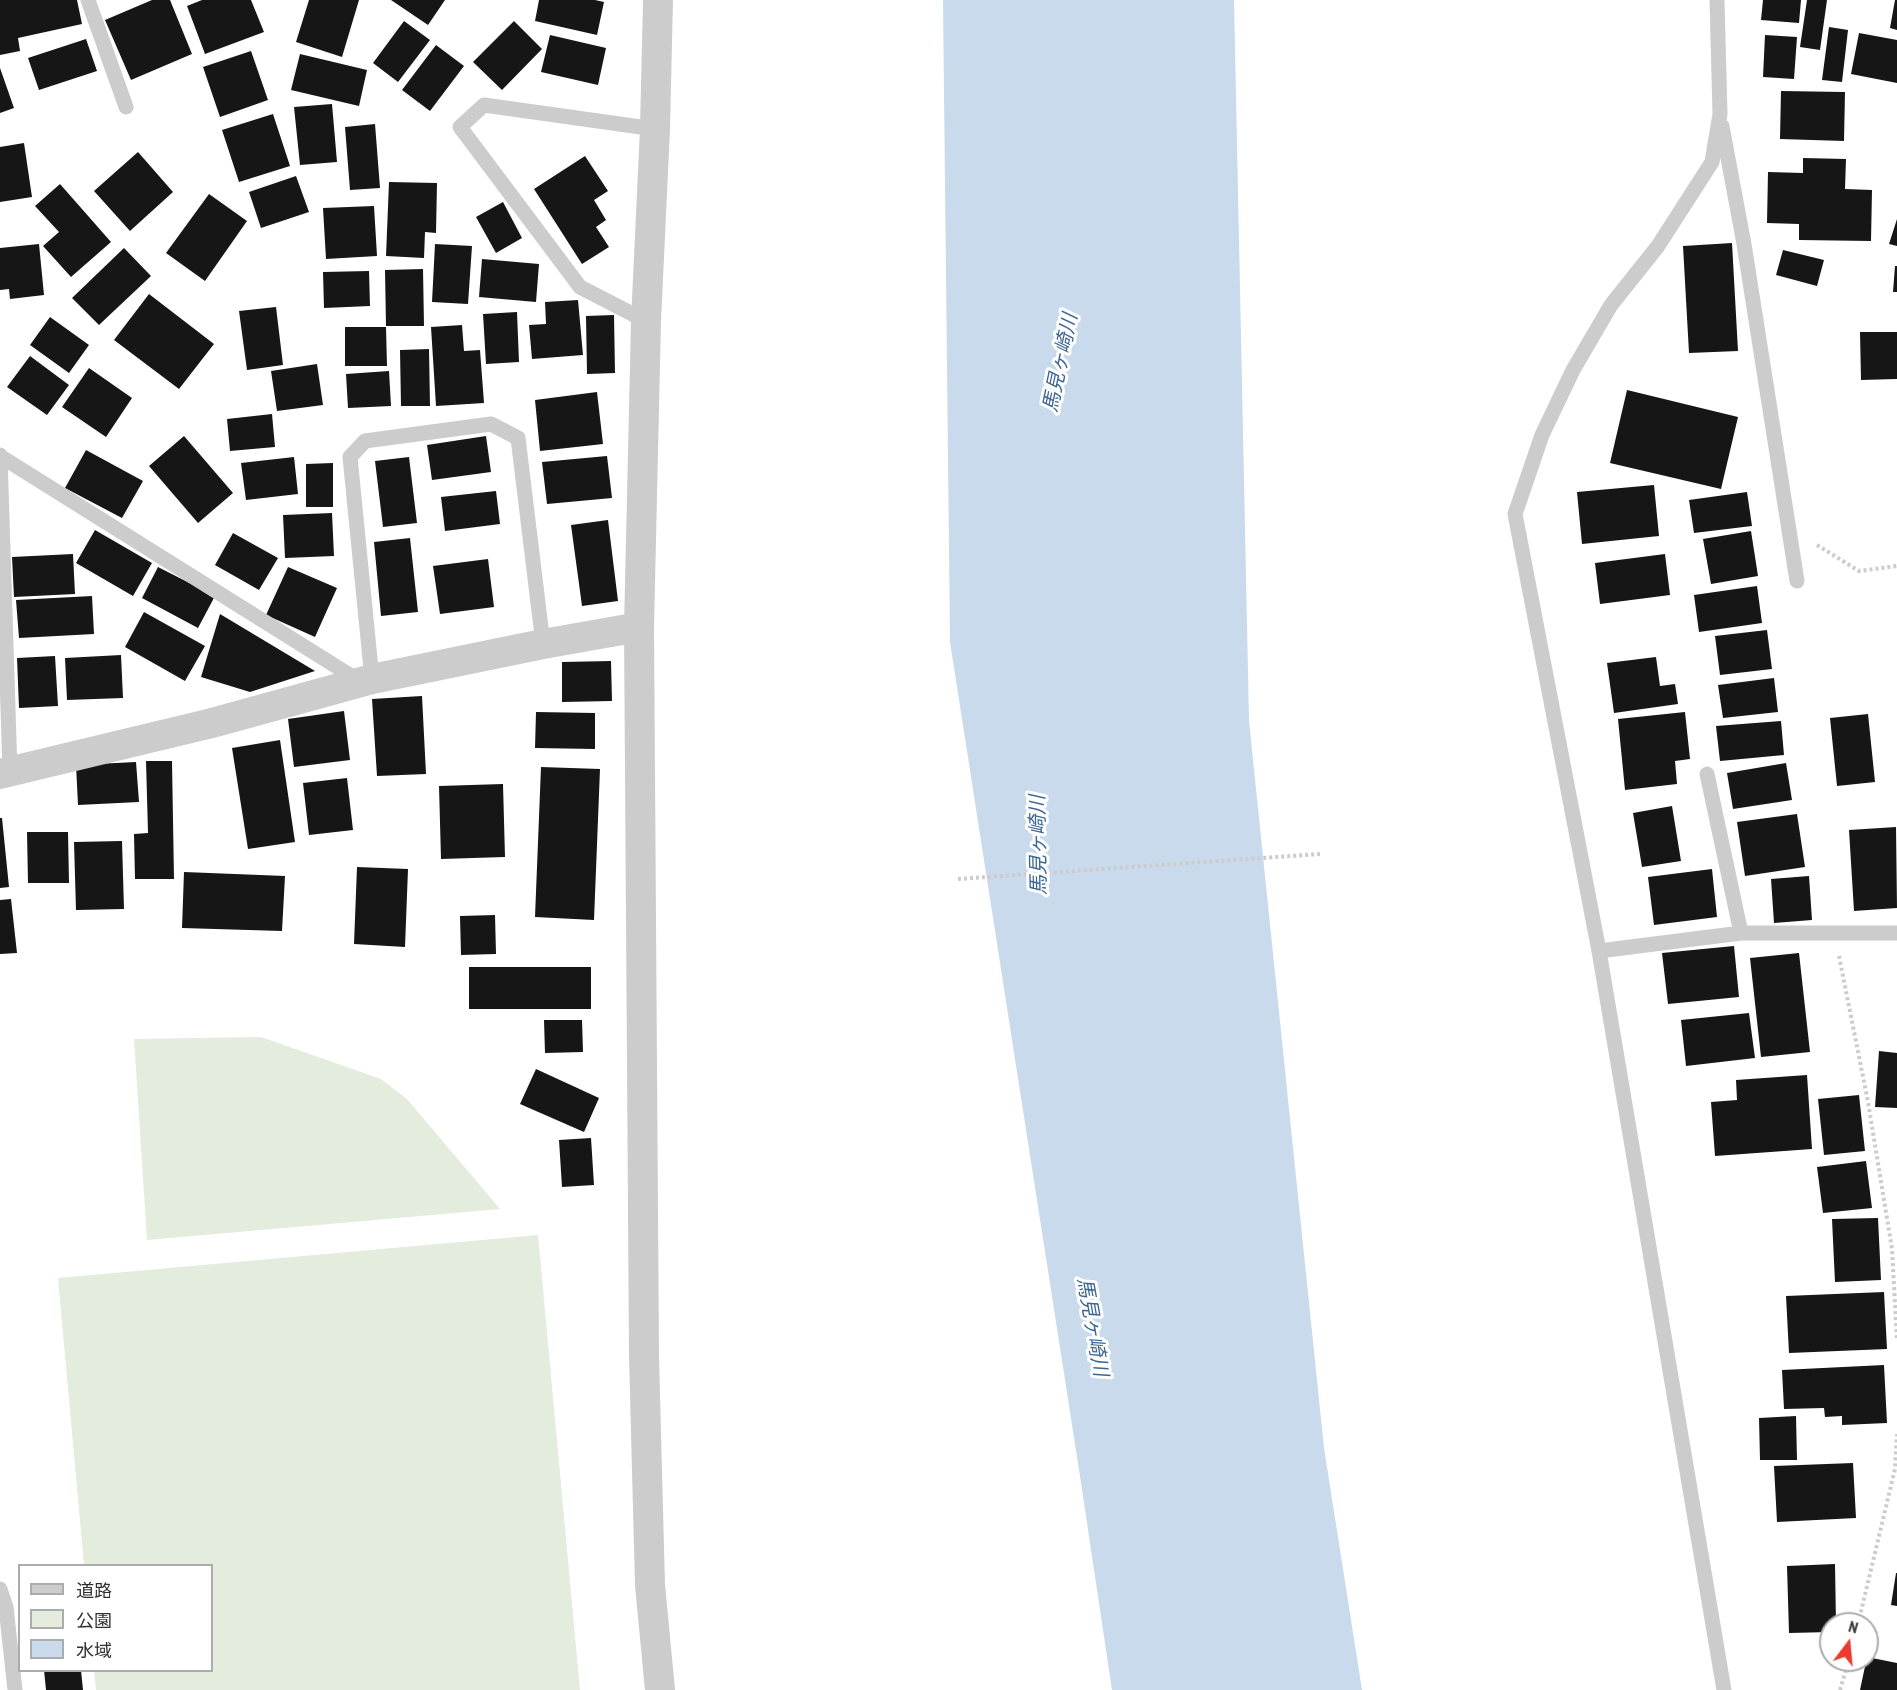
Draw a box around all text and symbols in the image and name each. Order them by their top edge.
water label: 馬見ヶ崎川 [1039,312,1083,414]
water label: 馬見ヶ崎川 [1026,795,1052,895]
water label: 馬見ヶ崎川 [1071,1276,1113,1378]
legend [18,1564,213,1672]
text: 道路 [76,1579,112,1602]
text: 公園 [76,1609,112,1632]
north arrow [1819,1612,1879,1672]
text: N [1846,1616,1860,1637]
text: 水域 [76,1639,112,1662]

